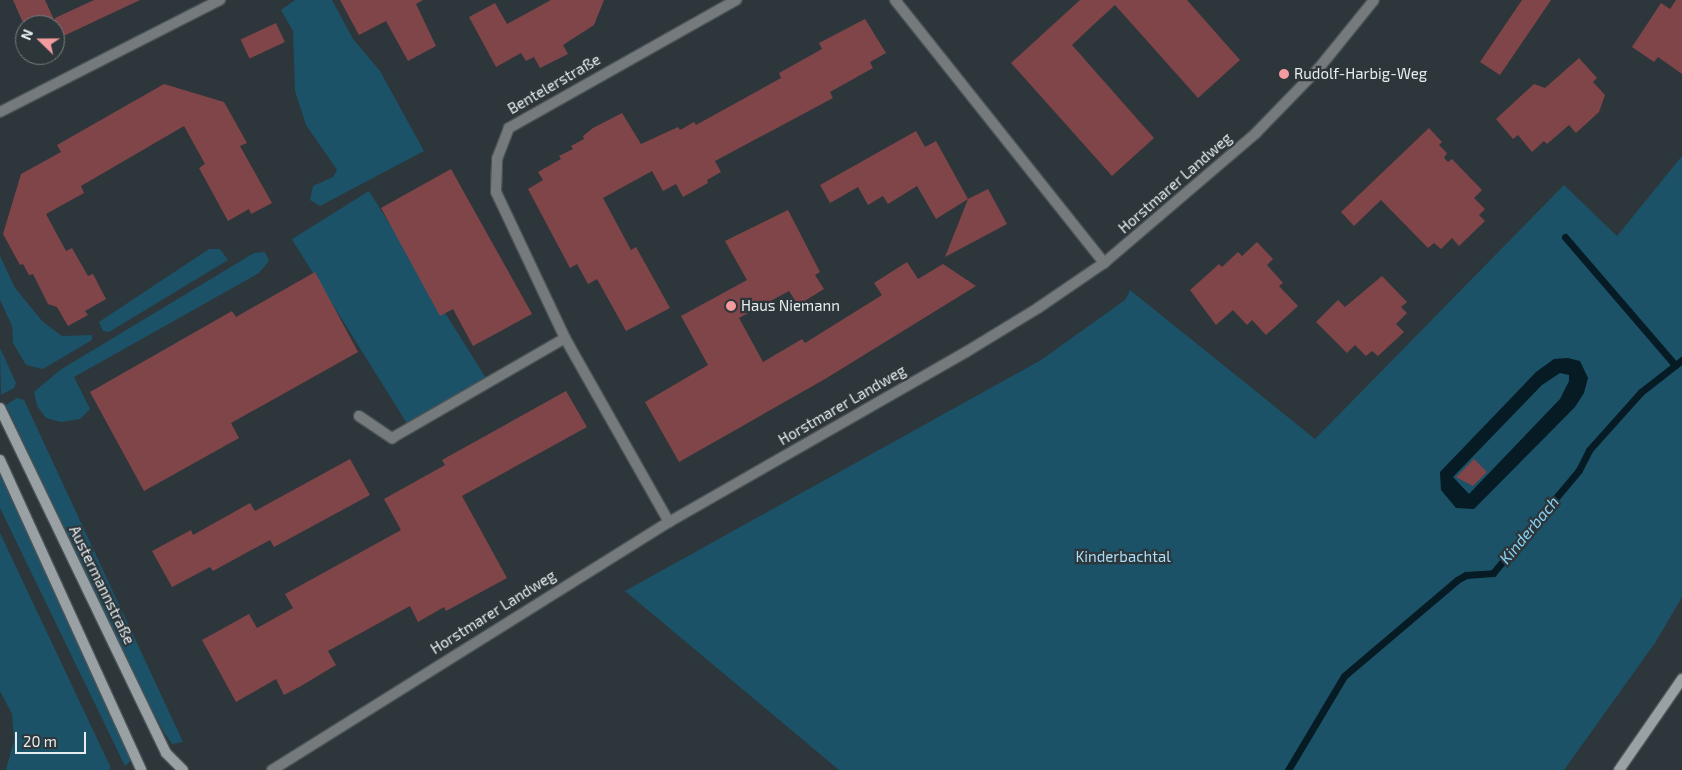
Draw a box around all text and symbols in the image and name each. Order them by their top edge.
north arrow [15,15,65,65]
text: N [17,27,36,42]
street label: Bentelerstraße [504,50,604,118]
place label: Rudolf-Harbig-Weg [1294,65,1427,83]
marker: Rudolf-Harbig-Weg [1278,68,1290,80]
street label: Horstmarer Landweg [1115,129,1235,237]
place label: Haus Niemann [741,297,840,315]
marker: Haus Niemann [725,300,737,312]
street label: Horstmarer Landweg [775,361,909,449]
water label: Kinderbach [1495,492,1563,568]
street label: Austermannstraße [65,523,139,647]
park label: Kinderbachtal [1075,548,1171,566]
street label: Horstmarer Landweg [427,566,559,658]
scale bar [18,722,89,754]
text: 20 m [23,732,57,750]

